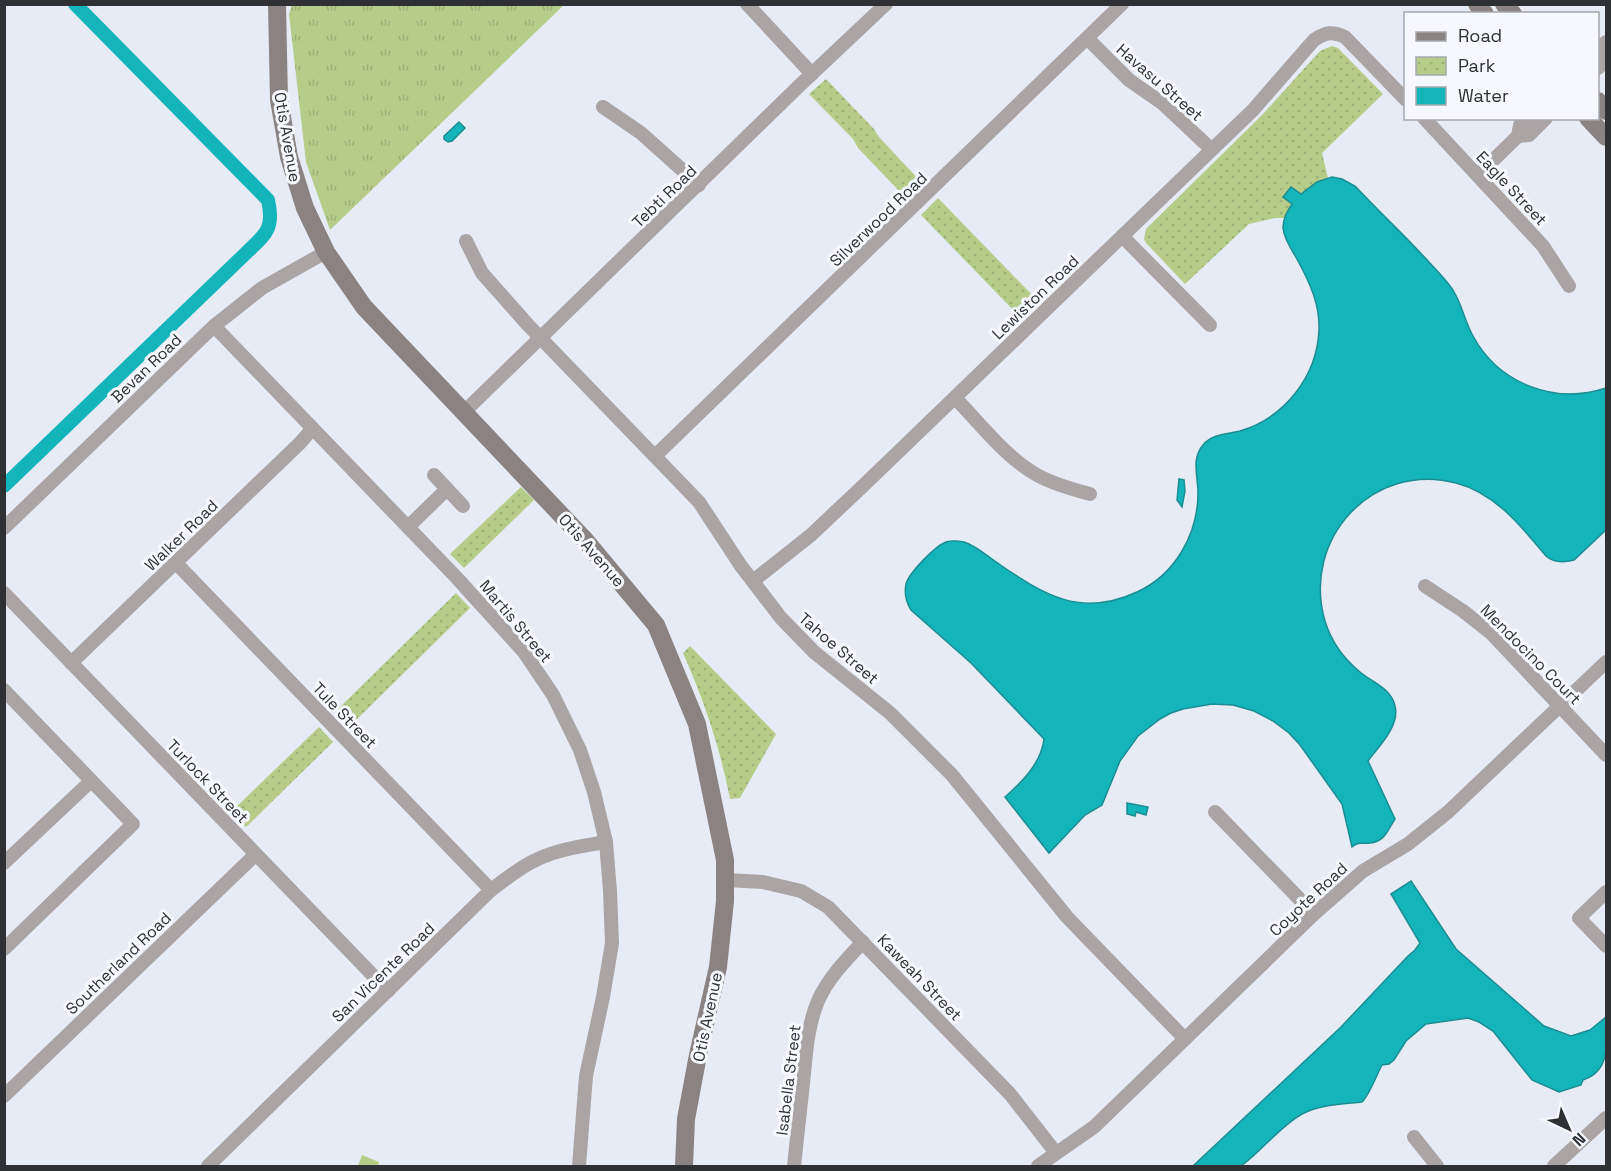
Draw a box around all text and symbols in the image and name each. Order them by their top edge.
legend [1404,12,1599,120]
text: Road [1458,24,1502,47]
street label: Havasu Street [1112,39,1207,126]
text: Park [1458,54,1496,77]
text: Water [1458,84,1509,107]
street label: Otis Avenue [269,91,306,184]
street label: Eagle Street [1472,147,1552,230]
street label: Tebti Road [628,160,701,232]
street label: Silverwood Road [825,167,932,271]
street label: Lewiston Road [987,251,1083,344]
street label: Bevan Road [107,329,186,407]
street label: Walker Road [140,495,222,576]
street label: Otis Avenue [554,509,629,591]
street label: Martis Street [475,576,556,667]
street label: Mendocino Court [1476,600,1585,709]
street label: Tahoe Street [794,608,883,689]
street label: Tule Street [308,678,381,753]
street label: Turlock Street [162,735,253,828]
street label: Coyote Road [1265,858,1352,941]
street label: Southerland Road [61,908,176,1019]
street label: San Vicente Road [327,918,439,1027]
street label: Kaweah Street [873,929,966,1025]
street label: Otis Avenue [688,970,727,1064]
street label: Isabella Street [771,1024,806,1137]
north arrow [1539,1099,1599,1159]
text: N [1568,1128,1590,1151]

